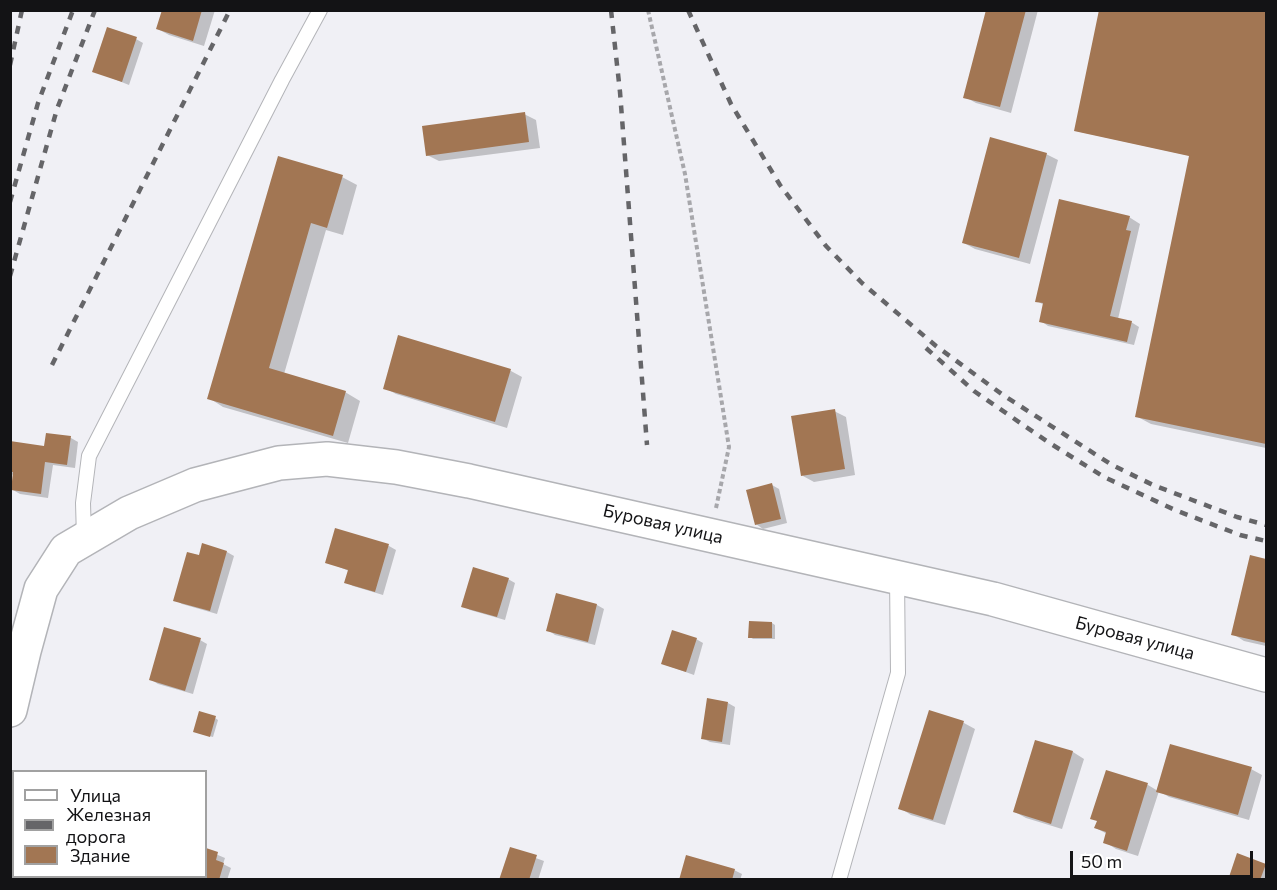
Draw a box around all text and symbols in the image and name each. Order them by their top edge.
street label: Буровая улица [601,500,725,548]
street label: Буровая улица [1073,612,1197,664]
legend [12,770,207,878]
text: Улица [70,784,121,806]
text: Железная дорога [66,803,151,847]
scale bar [1073,839,1256,877]
text: Здание [70,844,130,866]
text: 50 m [1081,850,1122,872]

